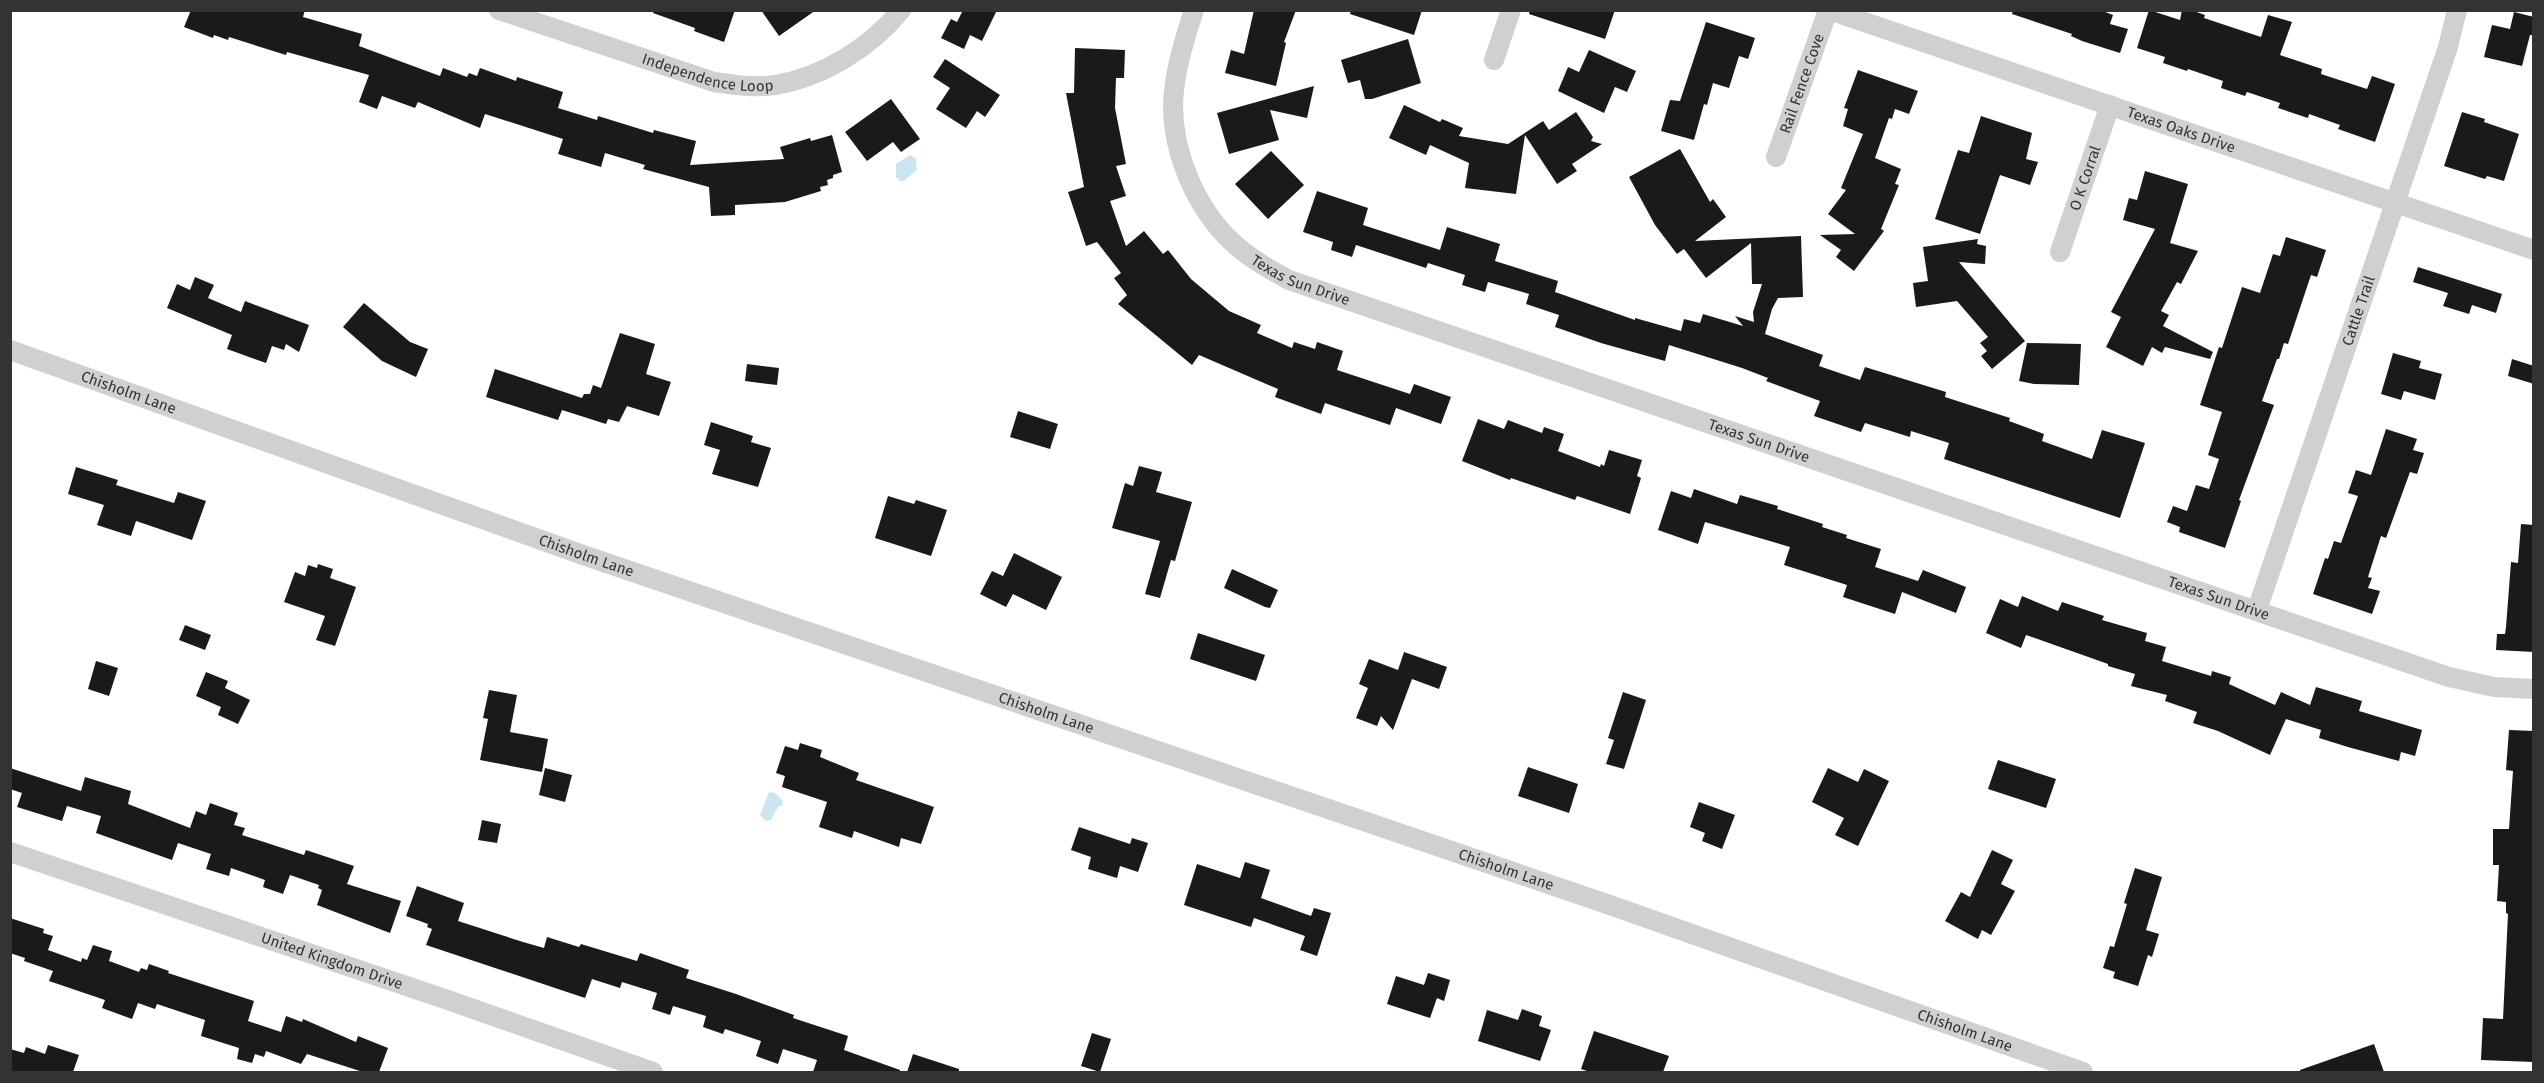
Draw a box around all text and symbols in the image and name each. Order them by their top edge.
street label: Rail Fence Cove [1776,31,1828,136]
street label: Independence Loop [640,50,774,95]
street label: Texas Oaks Drive [2125,103,2238,157]
street label: O K Corral [2066,143,2105,213]
street label: Texas Sun Drive [1248,251,1352,309]
street label: Cattle Trail [2338,273,2379,348]
street label: Chisholm Lane [79,367,179,418]
street label: Texas Sun Drive [1706,415,1812,467]
street label: Chisholm Lane [536,531,636,581]
street label: Texas Sun Drive [2166,573,2272,624]
street label: Chisholm Lane [996,688,1096,737]
street label: Chisholm Lane [1456,845,1556,894]
street label: United Kingdom Drive [259,929,405,993]
street label: Chisholm Lane [1915,1005,2015,1055]

